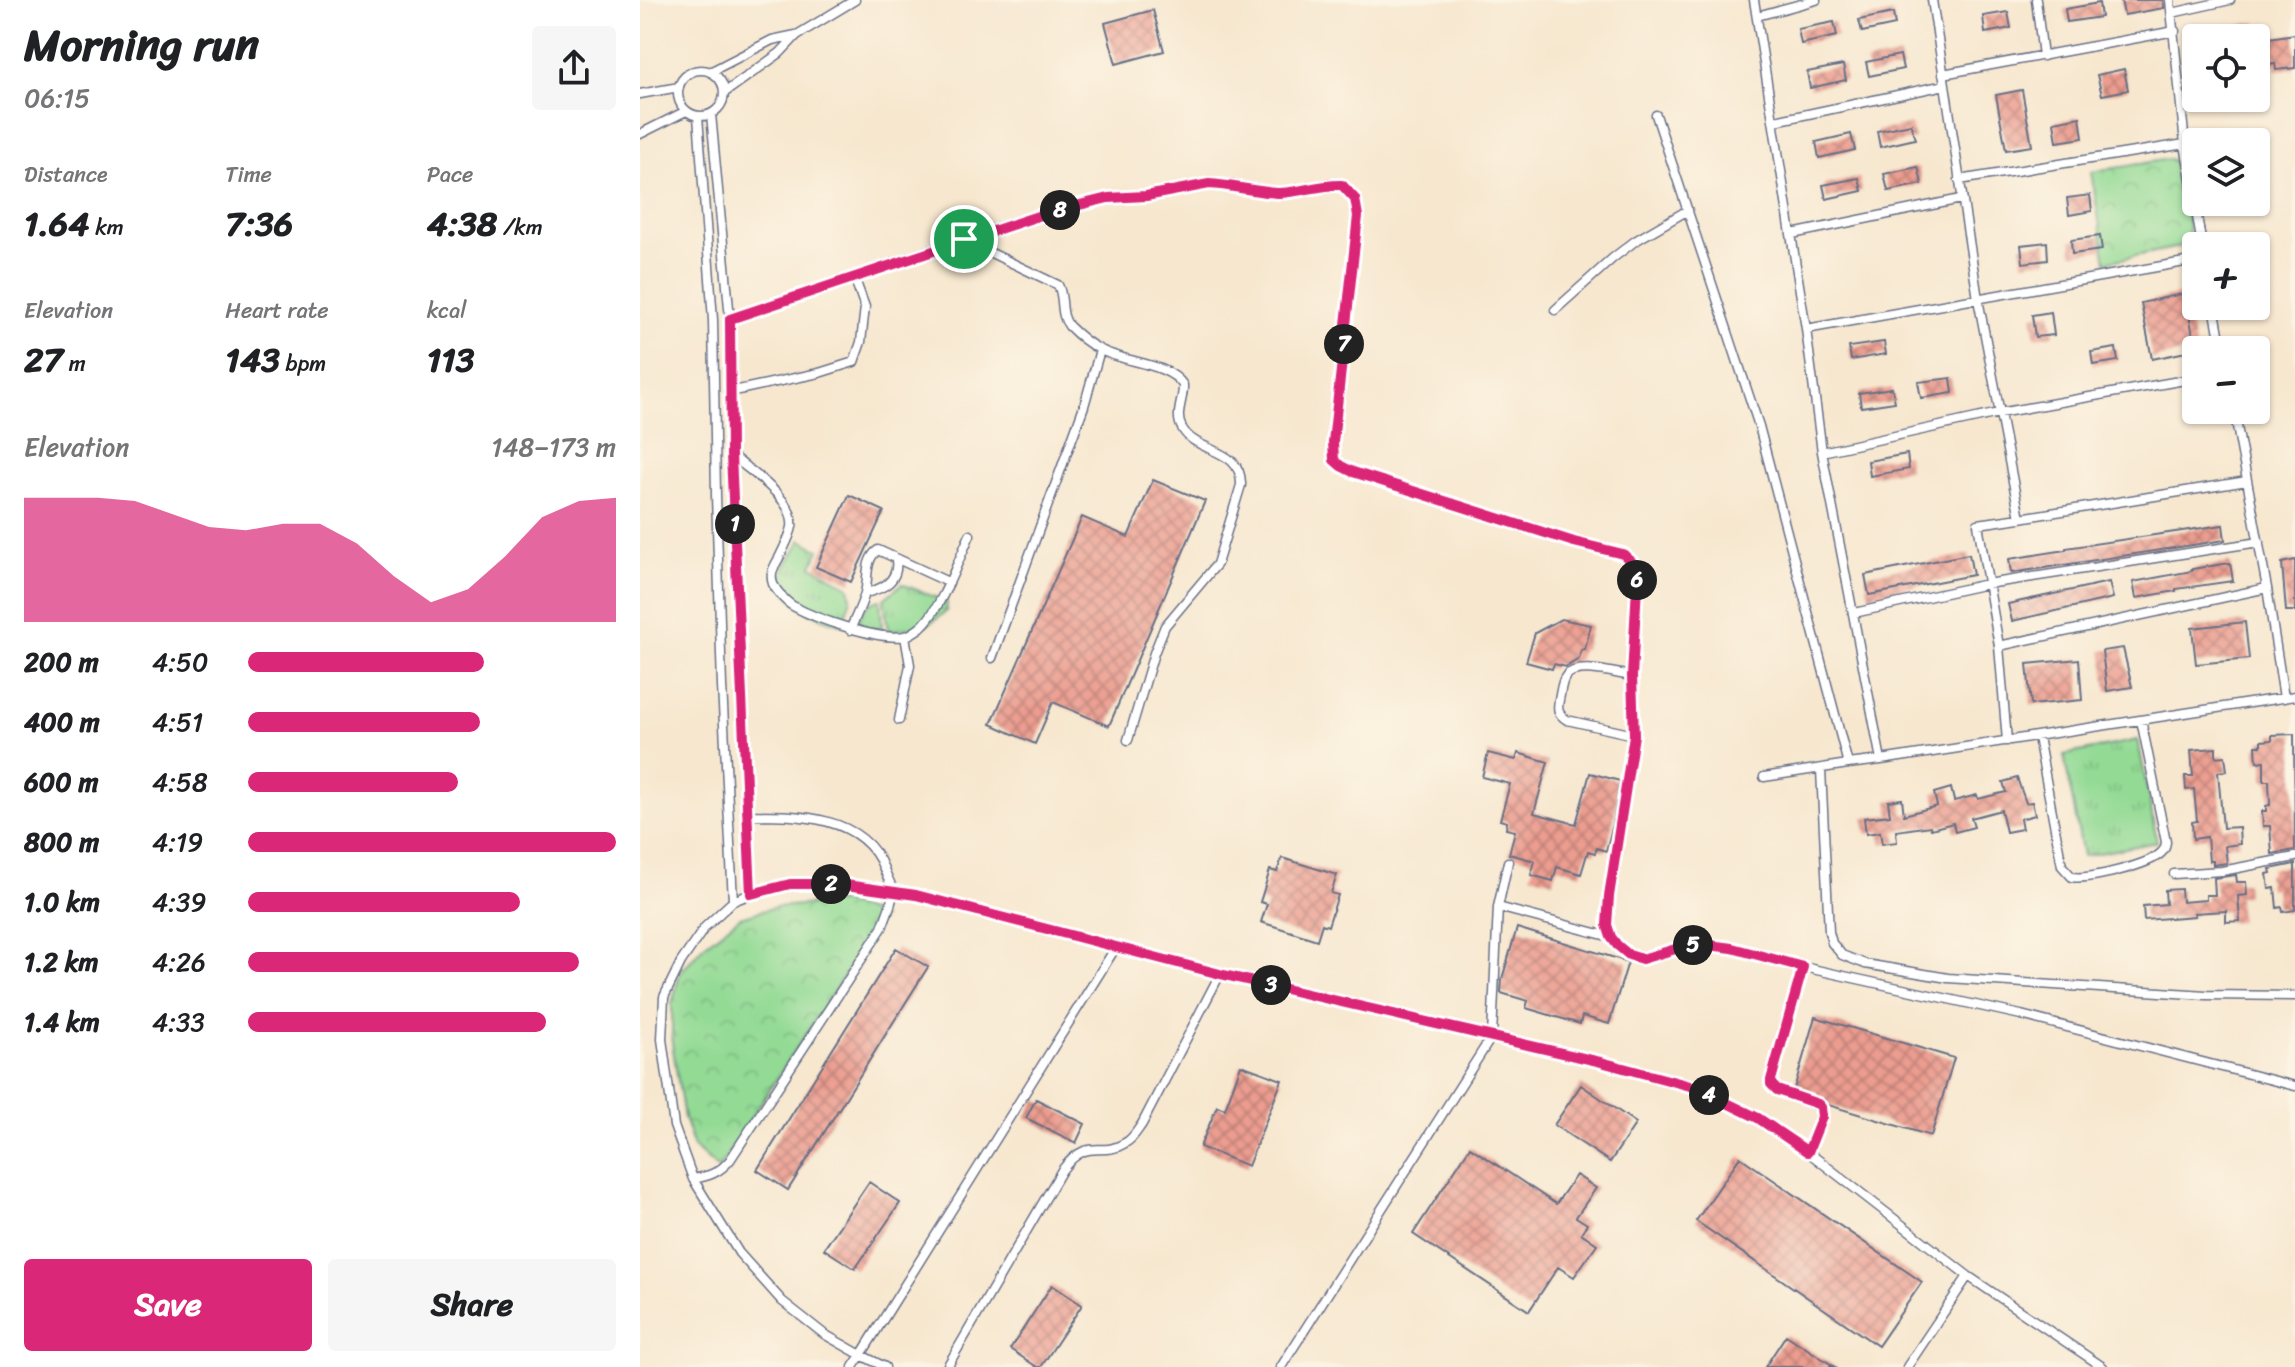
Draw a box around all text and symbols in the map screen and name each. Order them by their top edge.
text: Morning run [24,6,259,84]
map controls [2182,24,2270,424]
button: locate [2182,24,2270,112]
button: share [532,26,616,110]
text: 06:15 [24,75,90,121]
button: layers [2182,128,2270,216]
text: Distance [24,155,108,194]
text: Time [225,155,272,194]
text: Pace [427,155,473,194]
pin: 8 [1040,190,1080,230]
text: 8 [1053,190,1067,229]
text: 1.64 [24,194,89,254]
text: 7:36 [225,194,293,254]
text: 4:38 [427,194,497,254]
pin [930,205,998,273]
text: km [89,208,124,247]
text: /km [497,208,543,247]
icon: arrive [942,217,986,261]
button: + [2182,232,2270,320]
text: Elevation [24,291,113,330]
text: Heart rate [225,291,329,330]
text: kcal [427,291,467,330]
pin: 7 [1324,324,1364,364]
text: 7 [1338,324,1350,363]
text: 27 [24,330,63,390]
text: 143 [225,330,280,390]
text: 113 [427,330,475,390]
button: − [2182,336,2270,424]
text: m [63,344,86,383]
text: bpm [280,344,326,383]
text: Elevation [24,424,129,470]
text: 148–173 m [491,424,616,470]
pin: 1 [715,504,755,544]
text: 1 [730,504,740,543]
pin: 6 [1617,560,1657,600]
text: 6 [1631,560,1643,599]
text: 200 m [24,639,99,685]
text: 4:50 [152,639,208,685]
text: 400 m [24,699,100,745]
text: 4:51 [152,699,203,745]
text: 600 m [24,759,98,805]
text: 4:58 [152,759,208,805]
text: 800 m [24,819,99,865]
text: 4:19 [152,819,203,865]
pin: 2 [811,864,851,904]
text: 2 [825,864,837,903]
text: 1.0 km [24,879,100,925]
text: 4:39 [152,879,206,925]
pin: 5 [1673,925,1713,965]
text: 5 [1686,925,1700,964]
text: 1.2 km [24,939,99,985]
text: 4:26 [152,939,206,985]
pin: 3 [1251,965,1291,1005]
text: 3 [1265,965,1277,1004]
text: 1.4 km [24,999,100,1045]
text: 4:33 [152,999,205,1045]
pin: 4 [1689,1075,1729,1115]
text: 4 [1702,1075,1716,1114]
button: Save [24,1259,312,1351]
button: Share [328,1259,616,1351]

